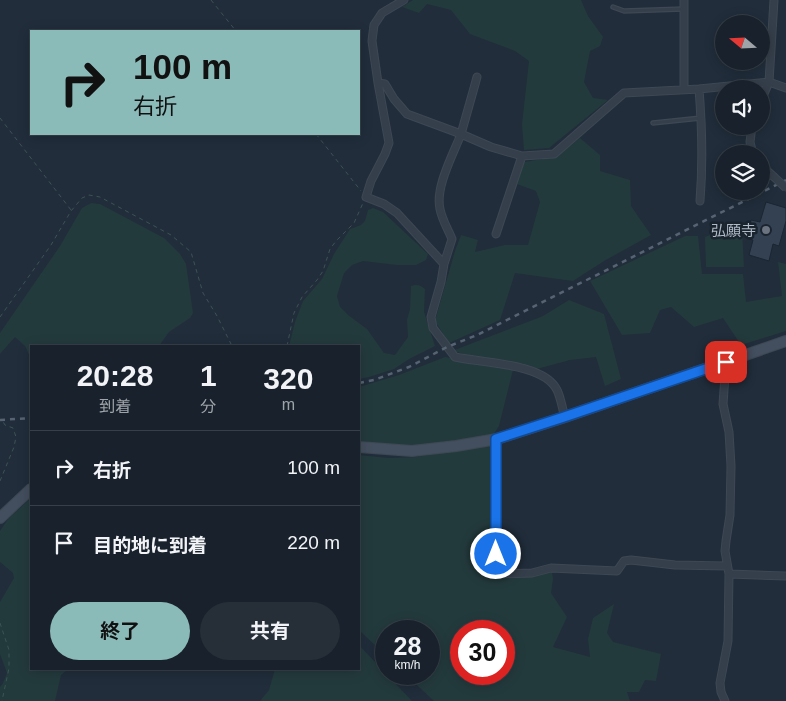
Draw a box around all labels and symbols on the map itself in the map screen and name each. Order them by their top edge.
north arrow [715,15,770,70]
place label: 弘願寺 [711,222,756,239]
marker: 弘願寺 [760,224,772,236]
pin [705,341,747,383]
position arrow [469,527,521,579]
speed limit sign: 30 [450,620,515,685]

